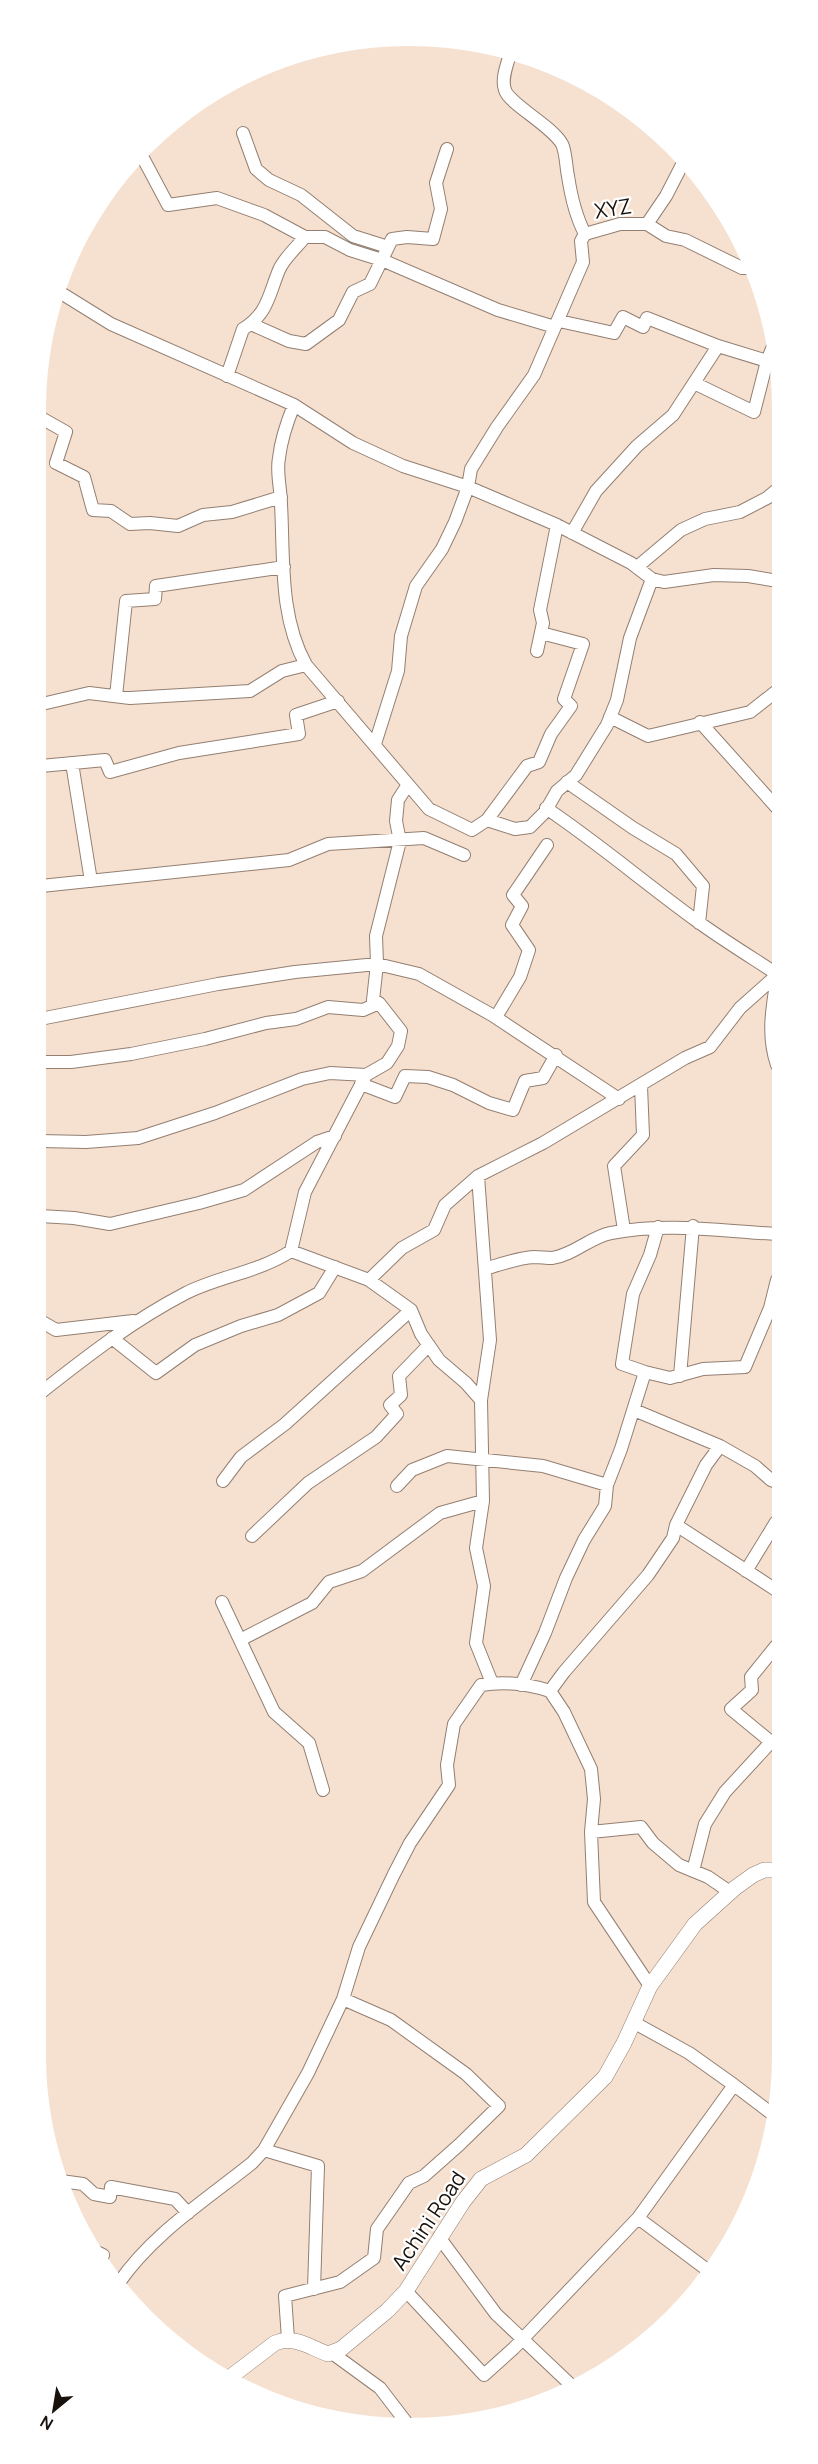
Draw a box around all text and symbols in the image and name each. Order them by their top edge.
street label: XYZ [592,191,633,225]
street label: Achini Road [385,2165,472,2275]
north arrow [24,2380,84,2440]
text: N [36,2411,57,2435]

